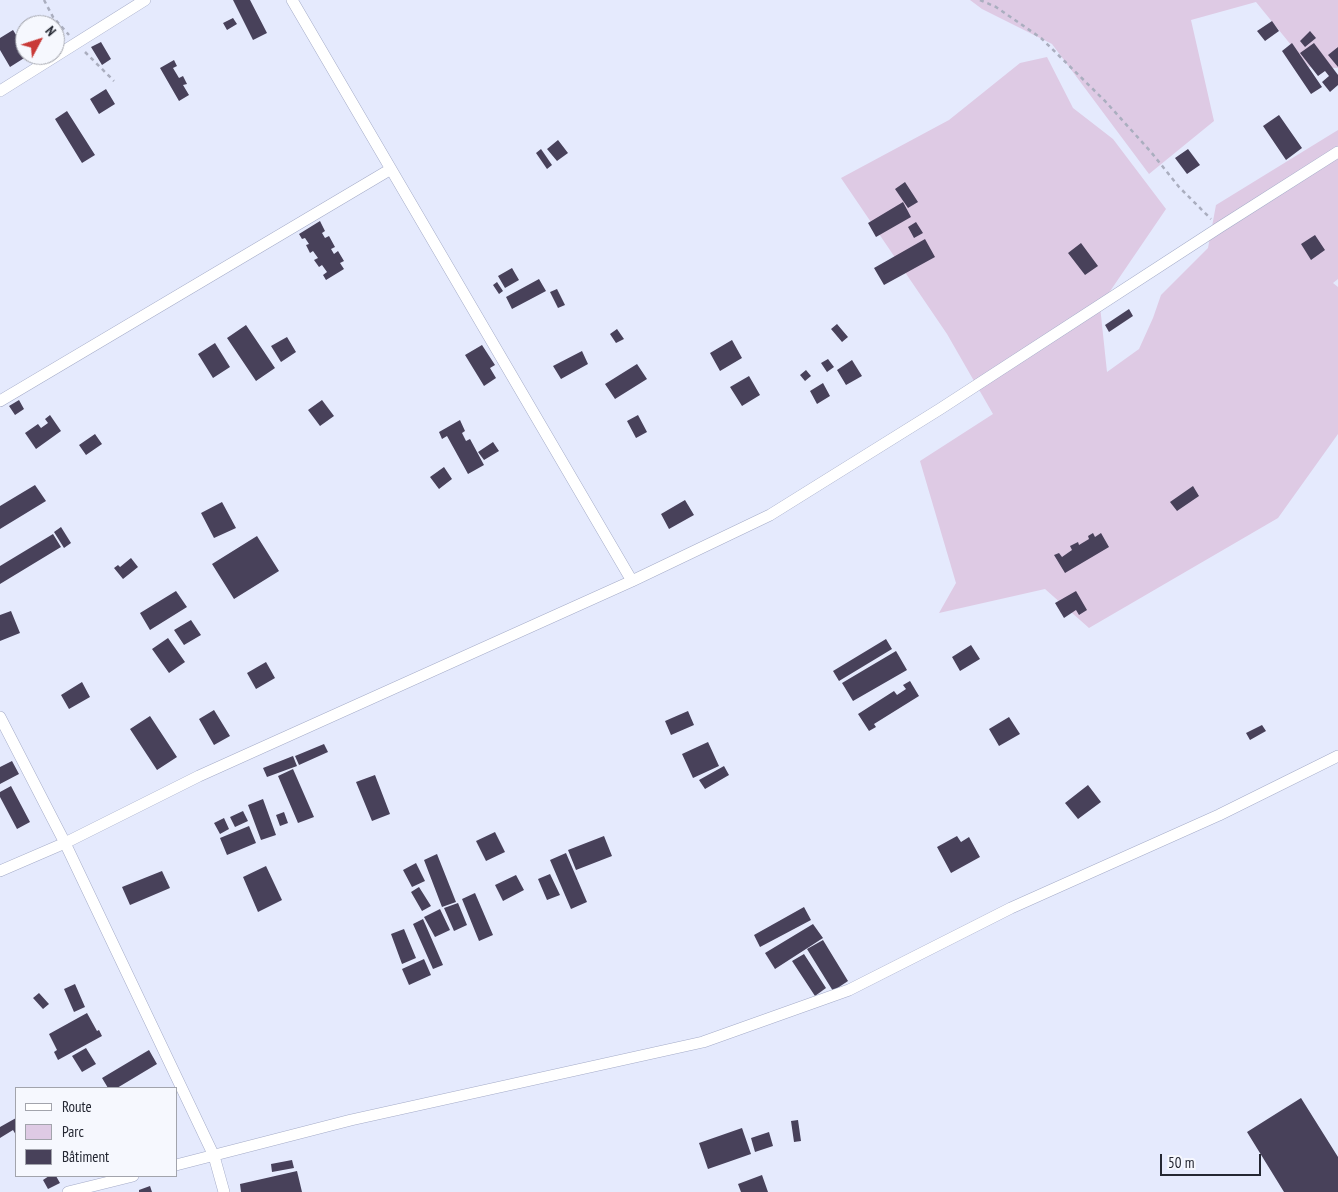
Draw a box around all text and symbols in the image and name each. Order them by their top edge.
north arrow [15,15,65,65]
text: N [41,22,60,40]
legend [15,1087,178,1177]
text: Route [62,1097,92,1116]
text: Parc [62,1122,84,1141]
scale bar [1163,1144,1264,1176]
text: Bâtiment [62,1147,109,1166]
text: 50 m [1168,1153,1194,1172]

